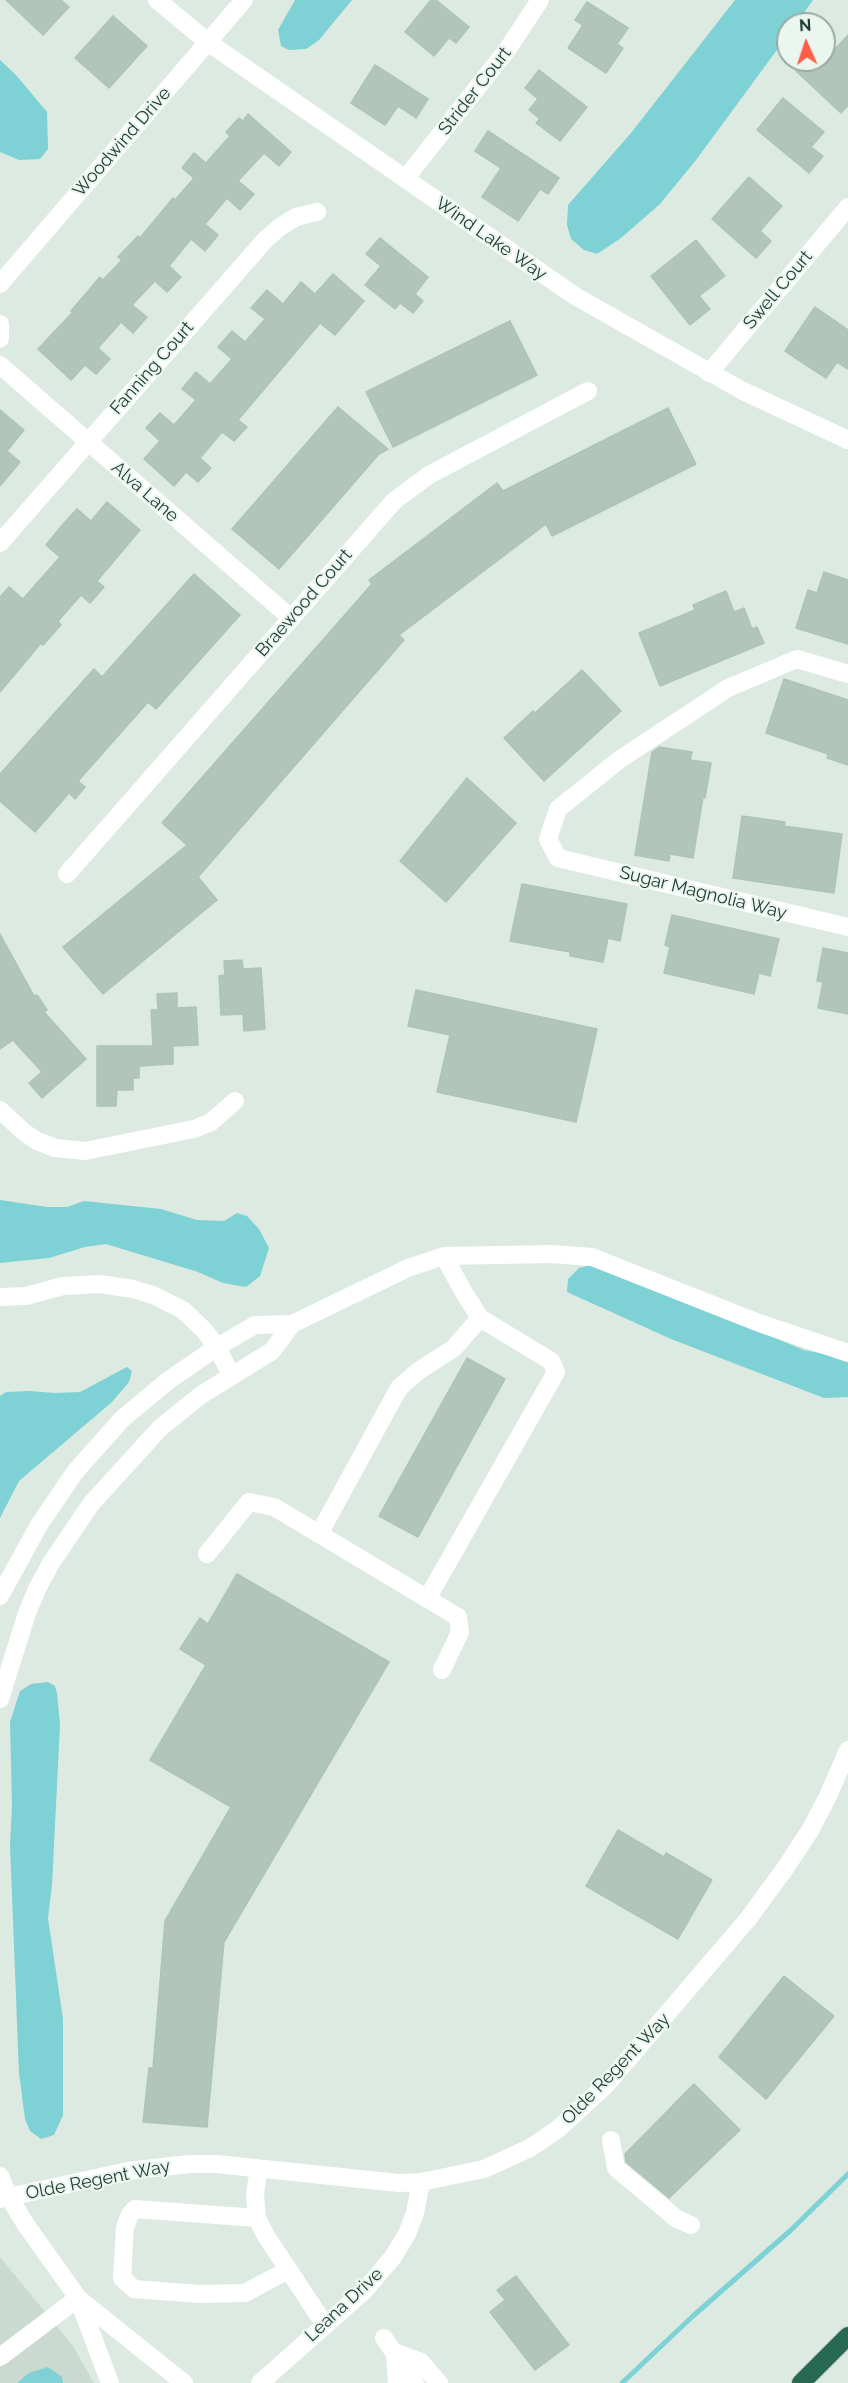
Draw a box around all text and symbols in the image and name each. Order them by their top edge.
north arrow [776,12,836,72]
text: N [799,16,812,35]
street label: Strider Court [434,43,516,139]
street label: Woodwind Drive [69,83,175,201]
street label: Wind Lake Way [431,193,551,285]
street label: Swell Court [739,246,817,334]
street label: Fanning Court [106,317,198,419]
street label: Alva Lane [107,457,183,527]
street label: Braewood Court [251,545,357,661]
street label: Sugar Magnolia Way [617,862,789,924]
street label: Olde Regent Way [557,2009,675,2129]
street label: Olde Regent Way [24,2155,172,2205]
street label: Leana Drive [301,2264,387,2346]

